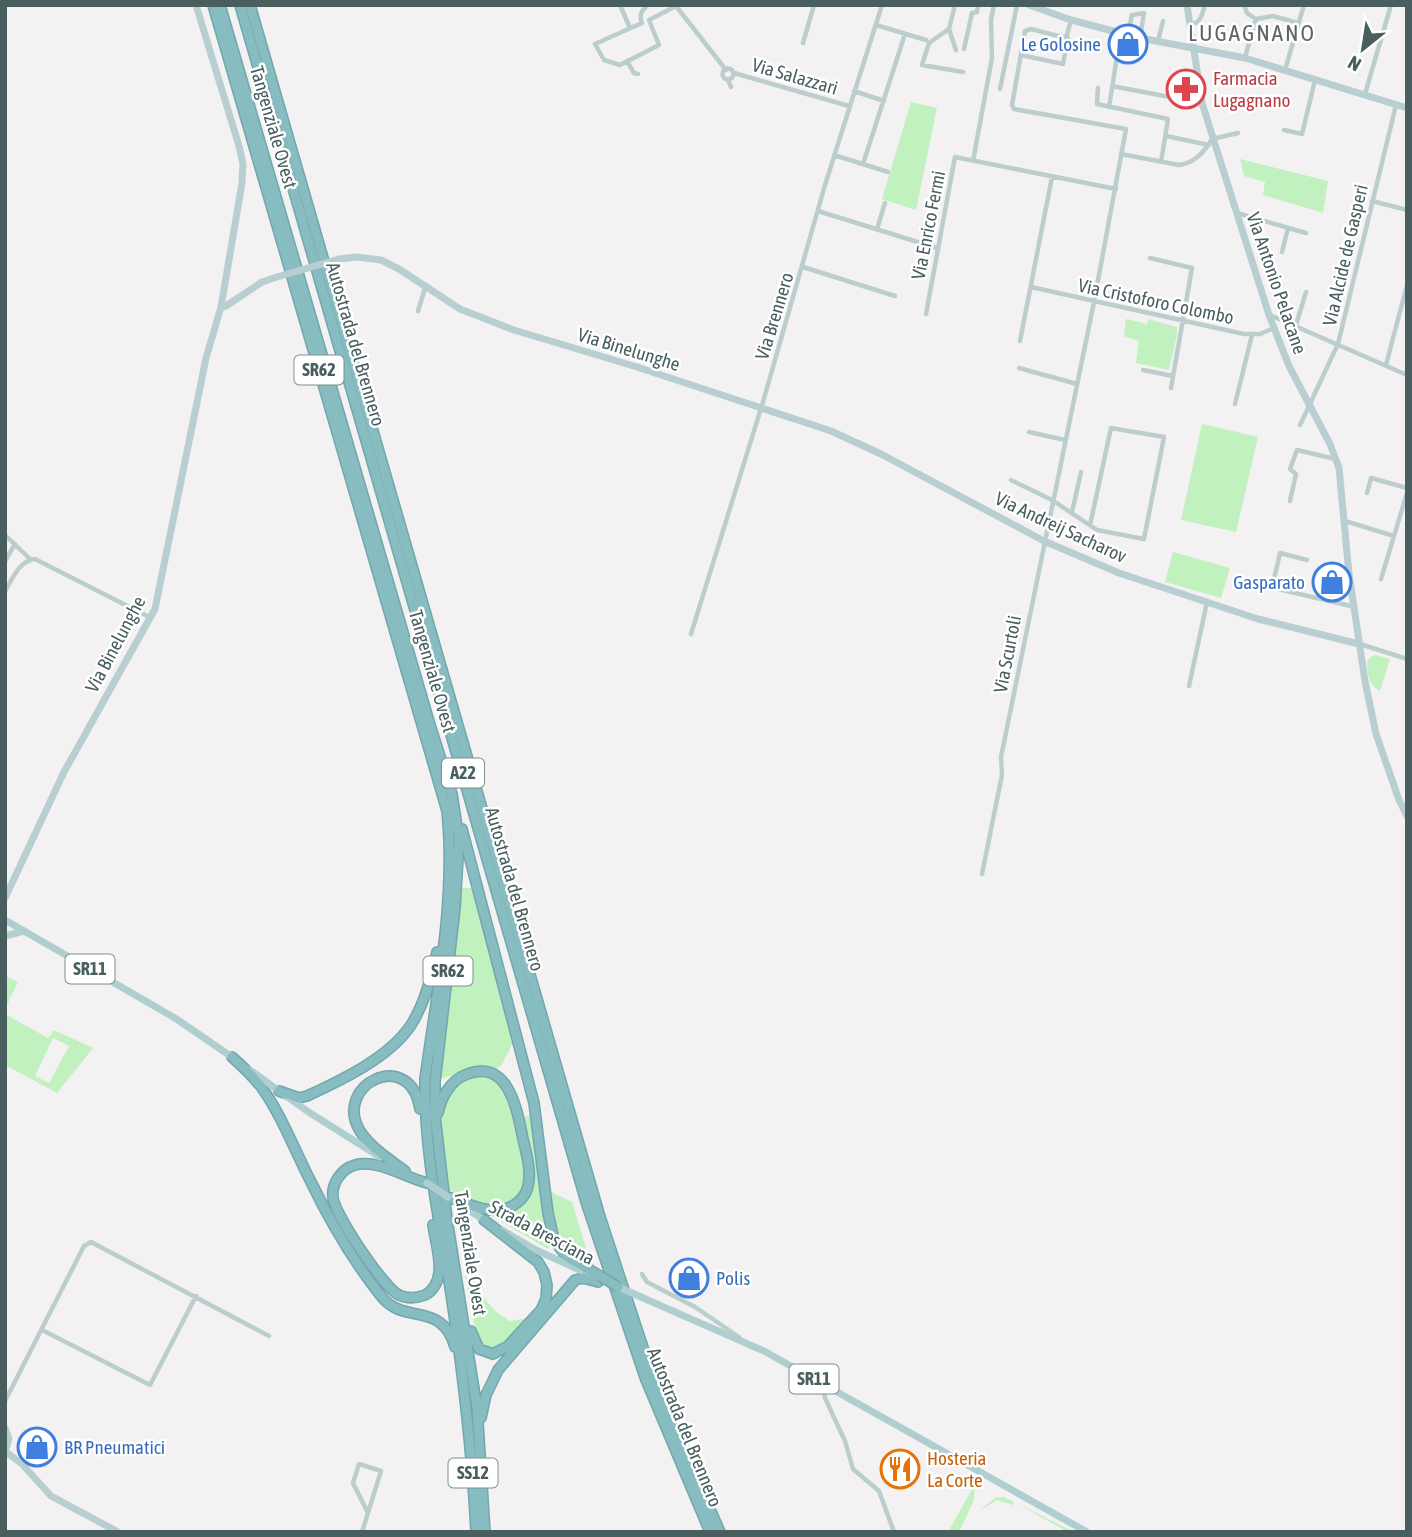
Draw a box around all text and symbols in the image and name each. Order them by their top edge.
north arrow [1328,14,1398,84]
district label: LUGAGNANO [1188,20,1316,46]
shop icon: Le Golosine [1107,23,1149,65]
place label: Le Golosine [1021,33,1101,55]
text: N [1344,51,1365,76]
street label: Via Salazzari [750,53,840,99]
street label: Tangenziale Ovest [246,63,302,191]
place label: Farmacia Lugagnano [1213,67,1291,111]
pharmacy icon: Farmacia Lugagnano [1165,68,1207,110]
street label: Via Enrico Fermi [907,169,949,281]
street label: Via Alcide de Gasperi [1318,182,1372,328]
street label: Via Antonio Pelacane [1242,209,1312,357]
street label: Autostrada del Brennero [322,260,390,429]
street label: Via Brennero [750,270,798,362]
street label: Via Cristoforo Colombo [1076,274,1236,328]
street label: Via Binelunghe [575,323,683,375]
road number: SR62 [294,356,344,384]
street label: Via Andreij Sacharov [992,487,1130,567]
shop icon: Gasparato [1311,561,1353,603]
place label: Gasparato [1233,571,1305,593]
street label: Via Binelunghe [80,592,150,696]
street label: Tangenziale Ovest [405,607,461,735]
street label: Via Scurtoli [989,613,1025,695]
road number: A22 [442,758,484,788]
street label: Autostrada del Brennero [481,805,549,974]
road number: SR11 [66,954,114,984]
road number: SR62 [424,956,472,986]
street label: Tangenziale Ovest [450,1189,492,1317]
street label: Strada Bresciana [486,1195,598,1269]
shop icon: Polis [668,1257,710,1299]
place label: Polis [716,1267,750,1289]
street label: Autostrada del Brennero [643,1344,727,1510]
road number: SR11 [790,1364,838,1394]
shop icon: BR Pneumatici [16,1426,58,1468]
place label: BR Pneumatici [64,1436,165,1458]
place label: Hosteria La Corte [927,1447,986,1491]
restaurant icon: Hosteria La Corte [879,1448,921,1490]
road number: SS12 [448,1458,498,1488]

